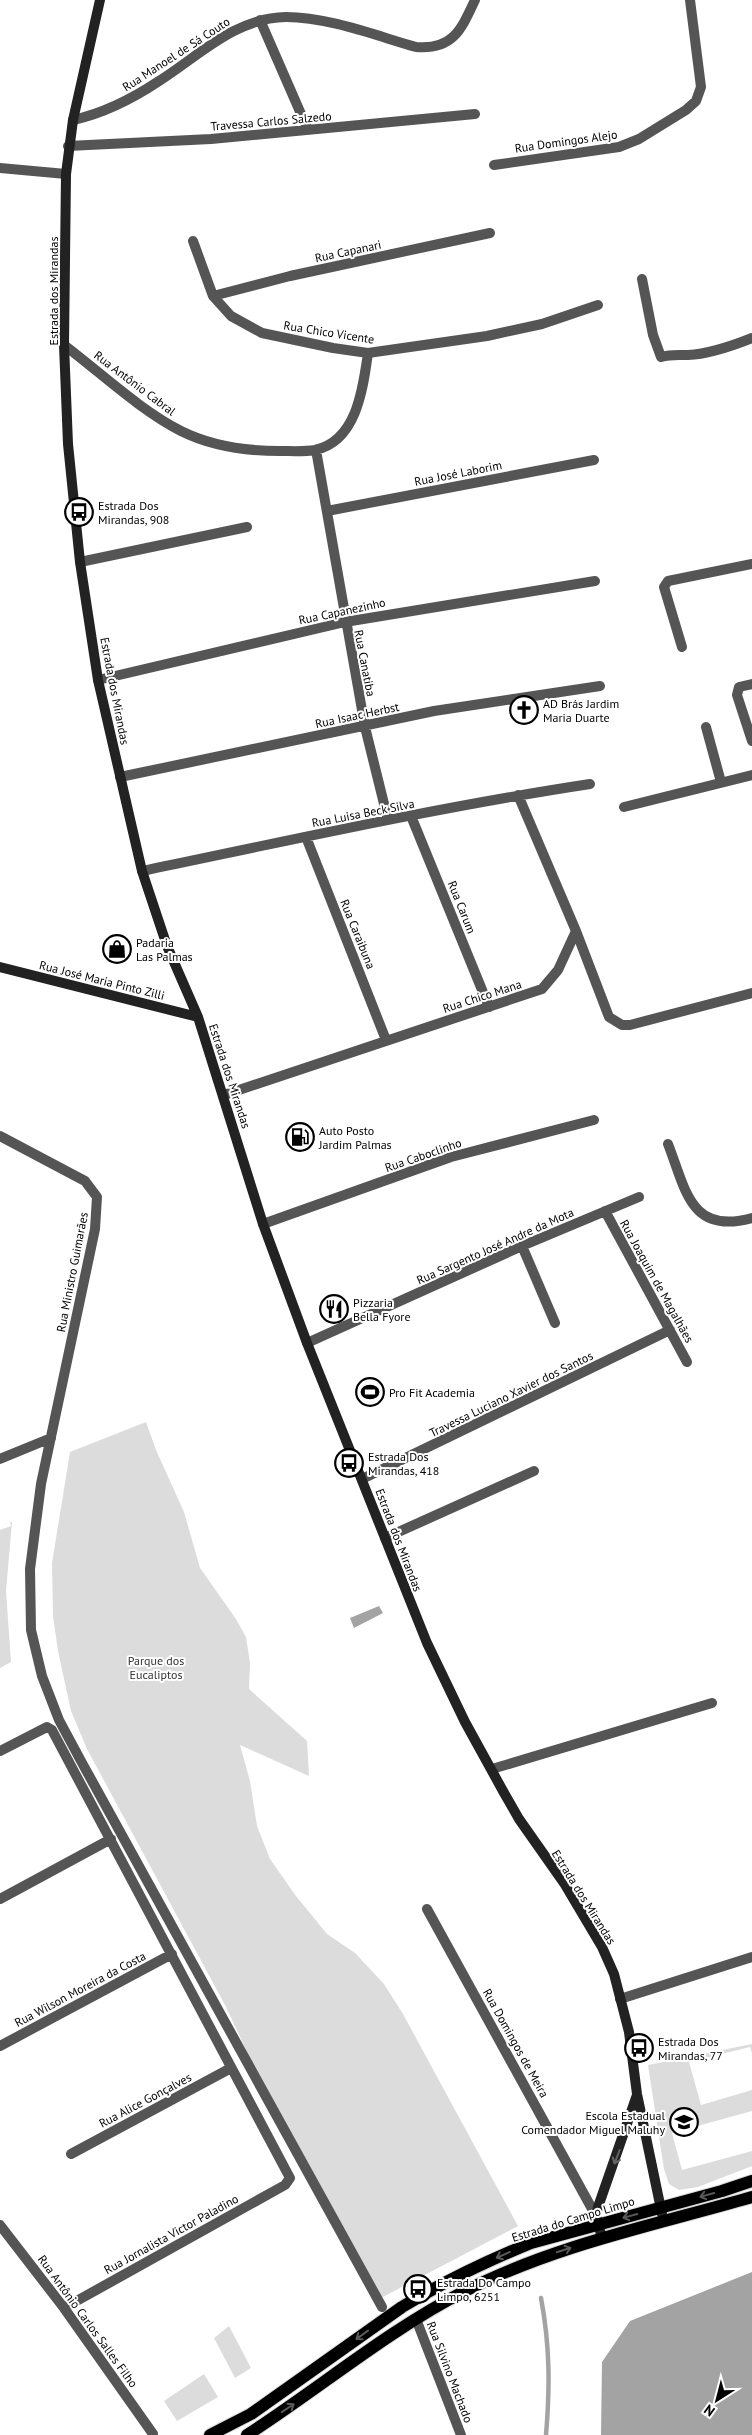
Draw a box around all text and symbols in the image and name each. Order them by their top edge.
street label: Rua Manoel de Sá Couto [120,14,232,94]
street label: Travessa Carlos Salzedo [210,108,332,134]
street label: Rua Domingos Alejo [514,126,618,156]
street label: Estrada dos Mirandas [46,236,61,346]
street label: Rua Capanari [313,237,383,265]
street label: Rua Chico Vicente [283,317,375,347]
street label: Rua Antônio Cabral [91,347,179,419]
street label: Rua José Laborim [413,457,503,489]
bus stop icon: Estrada Dos Mirandas, 908 [64,497,94,527]
place label: Estrada Dos Mirandas, 908 [98,498,169,527]
street label: Rua Capanezinho [297,594,387,628]
street label: Rua Canatiba [351,628,379,698]
street label: Estrada dos Mirandas [97,636,133,746]
church icon: AD Brás Jardim Maria Duarte [509,695,539,725]
place label: AD Brás Jardim Maria Duarte [543,696,619,725]
street label: Rua Isaac Herbst [314,699,400,731]
street label: Rua Luisa Beck Silva [310,796,416,830]
street label: Rua Carum [445,878,479,936]
street label: Rua Caraibuna [337,897,379,971]
shop icon: Padaria Las Palmas [102,934,132,964]
place label: Padaria Las Palmas [136,935,193,964]
street label: Rua José Maria Pinto Zilli [38,957,166,1003]
street label: Rua Chico Mana [441,976,523,1016]
street label: Estrada dos Mirandas [206,1022,254,1130]
fuel station icon: Auto Posto Jardim Palmas [285,1122,315,1152]
place label: Auto Posto Jardim Palmas [318,1123,392,1152]
street label: Rua Caboclinho [383,1135,463,1175]
street label: Rua Sargento José Andre da Mota [414,1204,576,1288]
street label: Rua Ministro Guimarães [53,1211,91,1333]
street label: Rua Joaquim de Magalhães [617,1217,697,1345]
restaurant icon: Pizzaria Bella Fyore [319,1294,349,1324]
place label: Pizzaria Bella Fyore [353,1295,411,1324]
street label: Travessa Luciano Xavier dos Santos [427,1348,595,1440]
sports icon: Pro Fit Academia [355,1377,385,1407]
place label: Pro Fit Academia [389,1385,475,1400]
bus stop icon: Estrada Dos Mirandas, 418 [334,1448,364,1478]
place label: Estrada Dos Mirandas, 418 [368,1449,439,1478]
street label: Estrada dos Mirandas [372,1486,426,1594]
park label: Parque dos Eucaliptos [128,1653,184,1682]
street label: Estrada dos Mirandas [549,1847,619,1947]
street label: Rua Wilson Moreira da Costa [12,1948,148,2030]
street label: Rua Domingos de Meira [480,1986,552,2100]
bus stop icon: Estrada Dos Mirandas, 77 [624,2033,654,2063]
place label: Estrada Dos Mirandas, 77 [658,2034,723,2063]
street label: Rua Alice Gonçalves [96,2069,194,2131]
school or university icon: Escola Estadual Comendador Miguel Maluhy [669,2107,699,2137]
place label: Escola Estadual Comendador Miguel Maluhy [521,2108,665,2137]
one-way arrow [612,2149,621,2164]
street label: Rua Jornalista Victor Paladino [101,2191,241,2277]
one-way arrow [699,2191,715,2201]
street label: Estrada do Campo Limpo [510,2193,636,2245]
one-way arrow [622,2211,638,2221]
one-way arrow [556,2244,572,2254]
one-way arrow [496,2251,511,2261]
street label: Rua Antônio Carlos Salles Filho [35,2252,141,2390]
bus stop icon: Estrada Do Campo Limpo, 6251 [403,2274,433,2304]
place label: Estrada Do Campo Limpo, 6251 [437,2275,531,2304]
street label: Rua Silvino Machado [424,2319,476,2425]
one-way arrow [355,2330,369,2340]
north arrow [692,2375,742,2425]
text: N [700,2401,718,2421]
one-way arrow [281,2403,295,2414]

